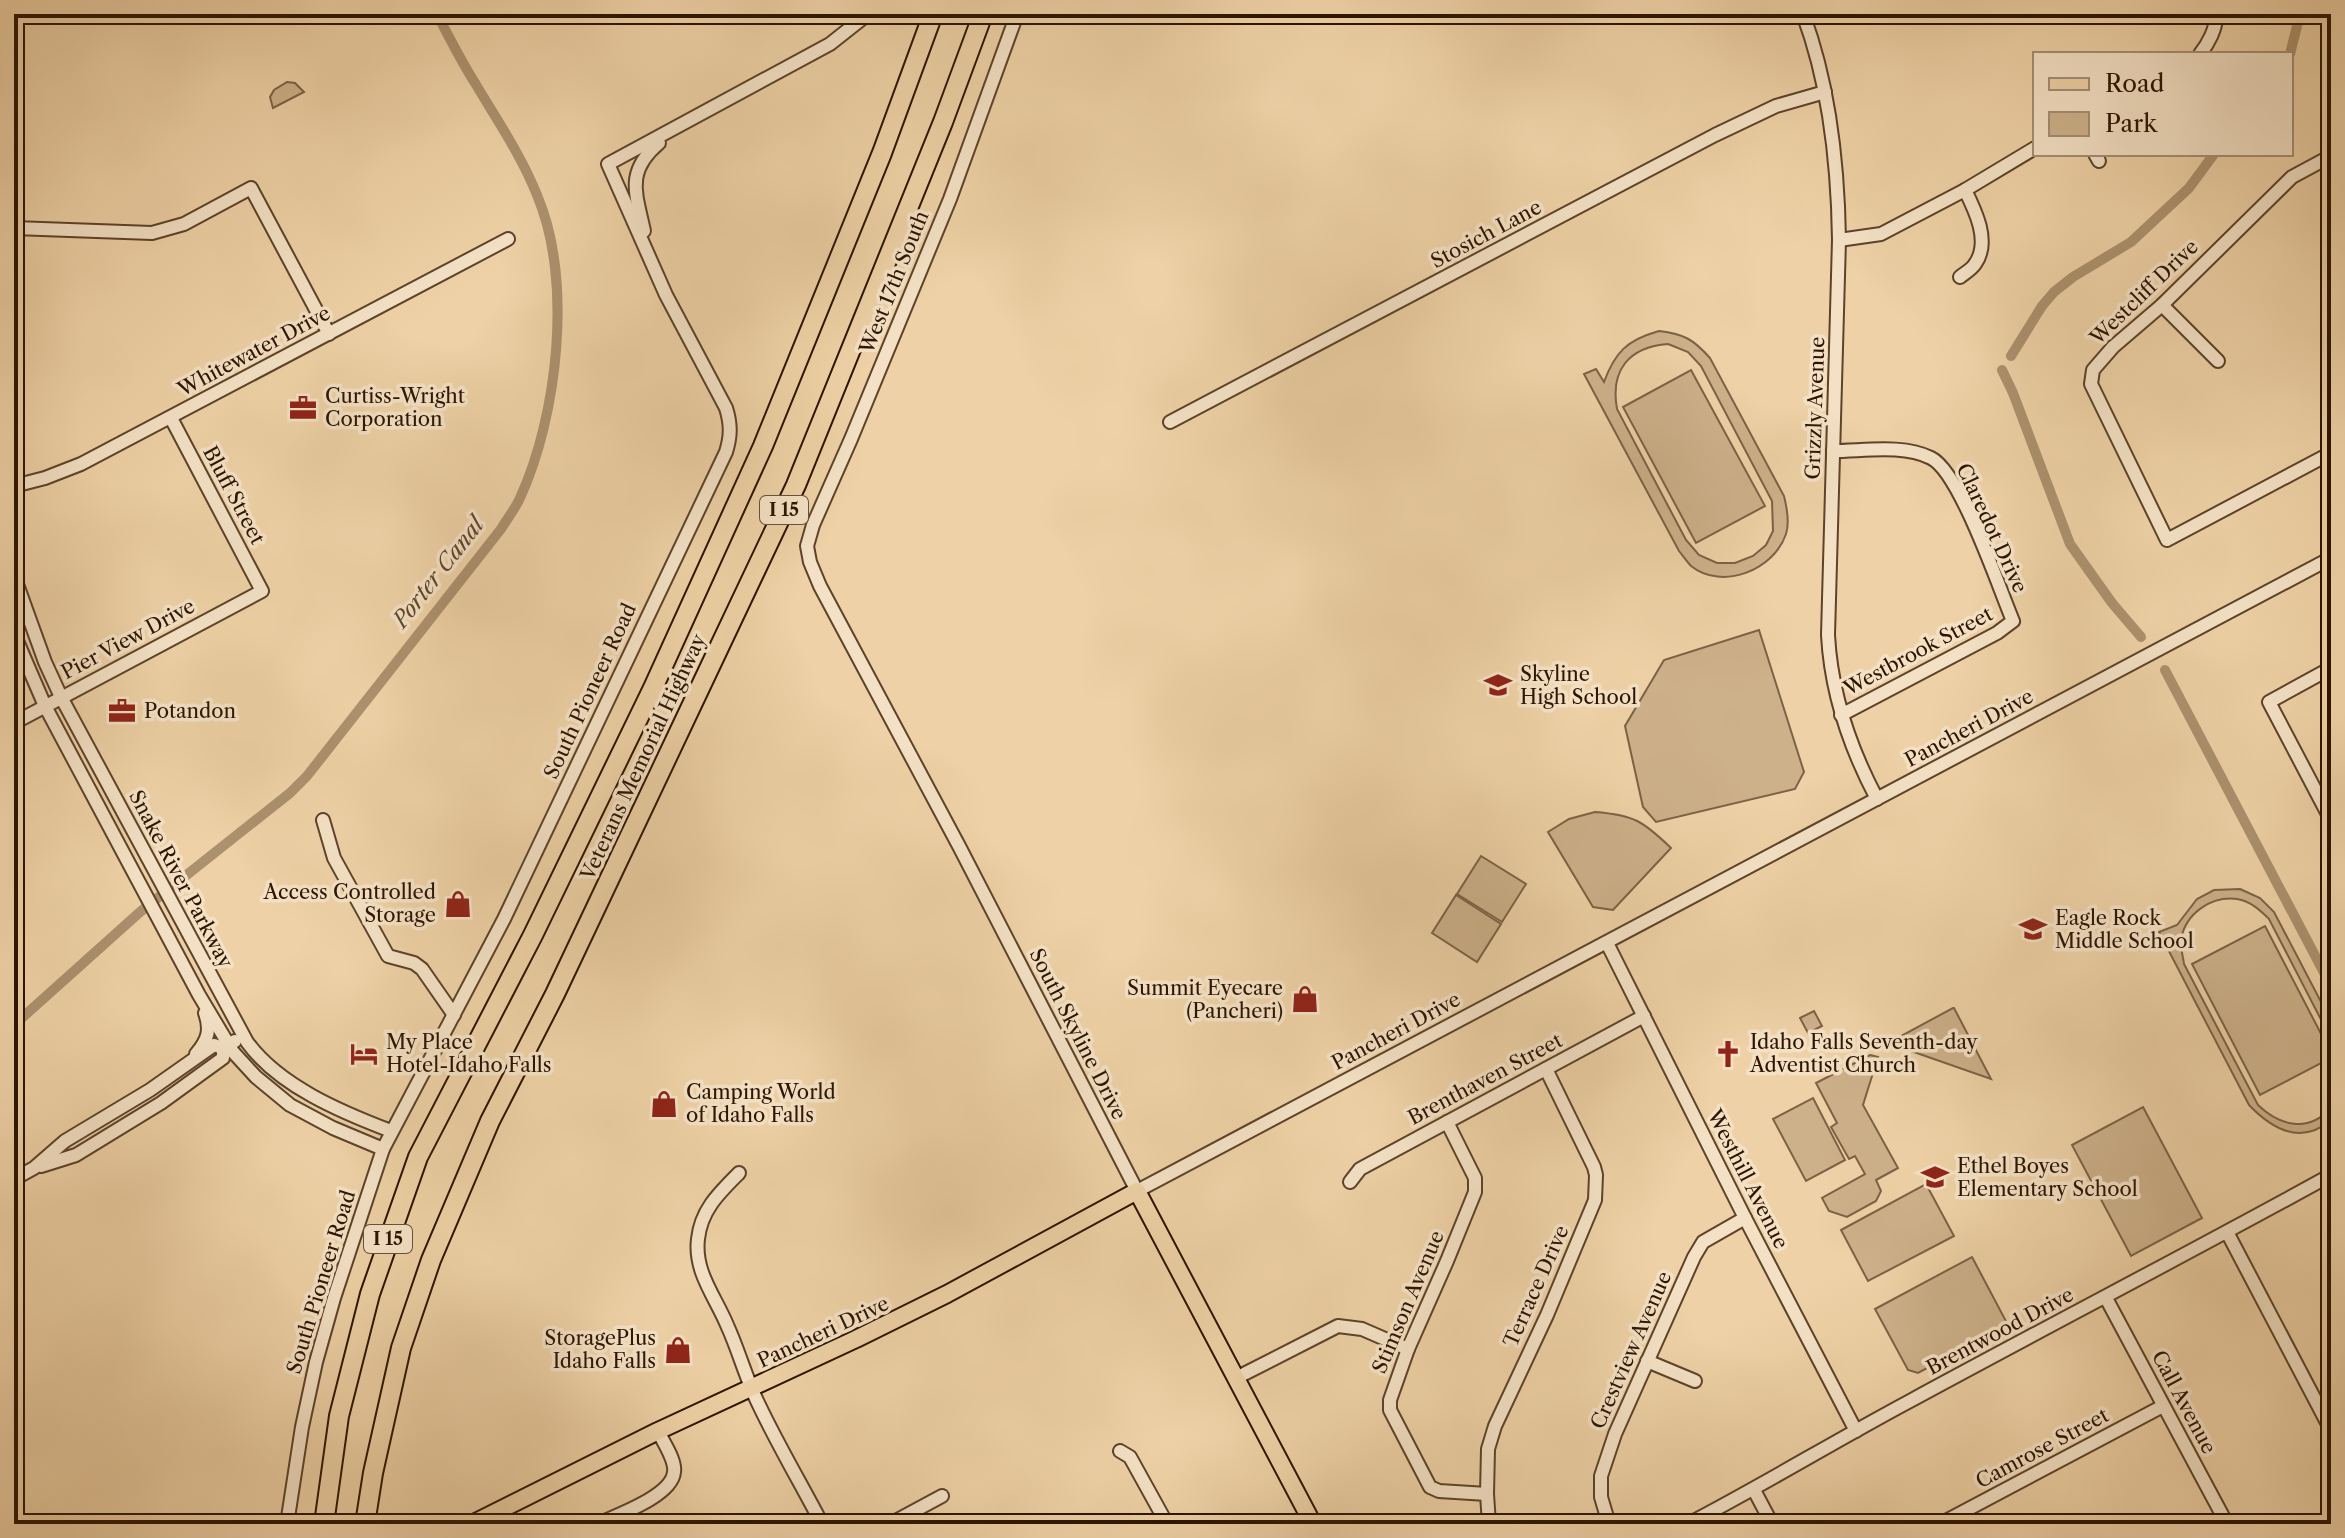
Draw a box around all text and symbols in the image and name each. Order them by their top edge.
legend [2033,52,2293,156]
text: Road [2105,69,2165,98]
text: Park [2105,109,2158,138]
street label: Stosich Lane [1427,195,1545,273]
street label: West 17th South [854,207,934,358]
street label: Westcliff Drive [2084,235,2203,350]
street label: Whitewater Drive [173,301,334,402]
street label: Grizzly Avenue [1801,336,1829,480]
place label: Curtiss-Wright Corporation [325,384,465,431]
office icon: Curtiss-Wright Corporation [288,393,318,423]
street label: Bluff Street [198,442,270,548]
street label: Claredot Drive [1952,459,2032,597]
road number: I 15 [760,496,808,524]
water label: Porter Canal [386,509,492,634]
street label: Pier View Drive [57,594,199,684]
street label: South Pioneer Road [539,599,641,783]
street label: Westbrook Street [1839,602,1996,701]
street label: Veterans Memorial Highway [575,629,711,885]
place label: Skyline High School [1520,662,1637,709]
school or university icon: Skyline High School [1483,670,1513,700]
street label: Pancheri Drive [1901,684,2037,772]
office icon: Potandon [107,696,137,726]
place label: Potandon [144,699,237,723]
street label: Snake River Parkway [124,786,238,973]
place label: Access Controlled Storage [263,880,436,927]
shop icon: Access Controlled Storage [443,889,473,919]
place label: Eagle Rock Middle School [2055,906,2194,953]
school or university icon: Eagle Rock Middle School [2018,914,2048,944]
street label: South Skyline Drive [1024,944,1132,1124]
place label: Summit Eyecare (Pancheri) [1127,976,1283,1023]
shop icon: Summit Eyecare (Pancheri) [1290,984,1320,1014]
street label: Pancheri Drive [1328,987,1464,1075]
street label: Brenthaven Street [1404,1028,1566,1130]
place label: My Place Hotel-Idaho Falls [386,1030,551,1077]
place label: Idaho Falls Seventh-day Adventist Church [1749,1030,1978,1077]
hotel icon: My Place Hotel-Idaho Falls [349,1039,379,1069]
church icon: Idaho Falls Seventh-day Adventist Church [1713,1039,1743,1069]
place label: Camping World of Idaho Falls [686,1080,836,1127]
shop icon: Camping World of Idaho Falls [649,1089,679,1119]
street label: Westhill Avenue [1702,1104,1793,1253]
place label: Ethel Boyes Elementary School [1957,1154,2138,1201]
school or university icon: Ethel Boyes Elementary School [1920,1162,1950,1192]
street label: South Pioneer Road [282,1187,360,1377]
street label: Terrace Drive [1498,1221,1574,1351]
road number: I 15 [364,1225,412,1253]
street label: Stimson Avenue [1367,1227,1449,1377]
street label: Crestview Avenue [1586,1268,1676,1432]
street label: Brentwood Drive [1922,1282,2078,1380]
street label: Pancheri Drive [754,1291,892,1373]
place label: StoragePlus Idaho Falls [544,1326,656,1373]
shop icon: StoragePlus Idaho Falls [663,1335,693,1365]
street label: Call Avenue [2147,1346,2221,1458]
street label: Camrose Street [1971,1403,2113,1493]

